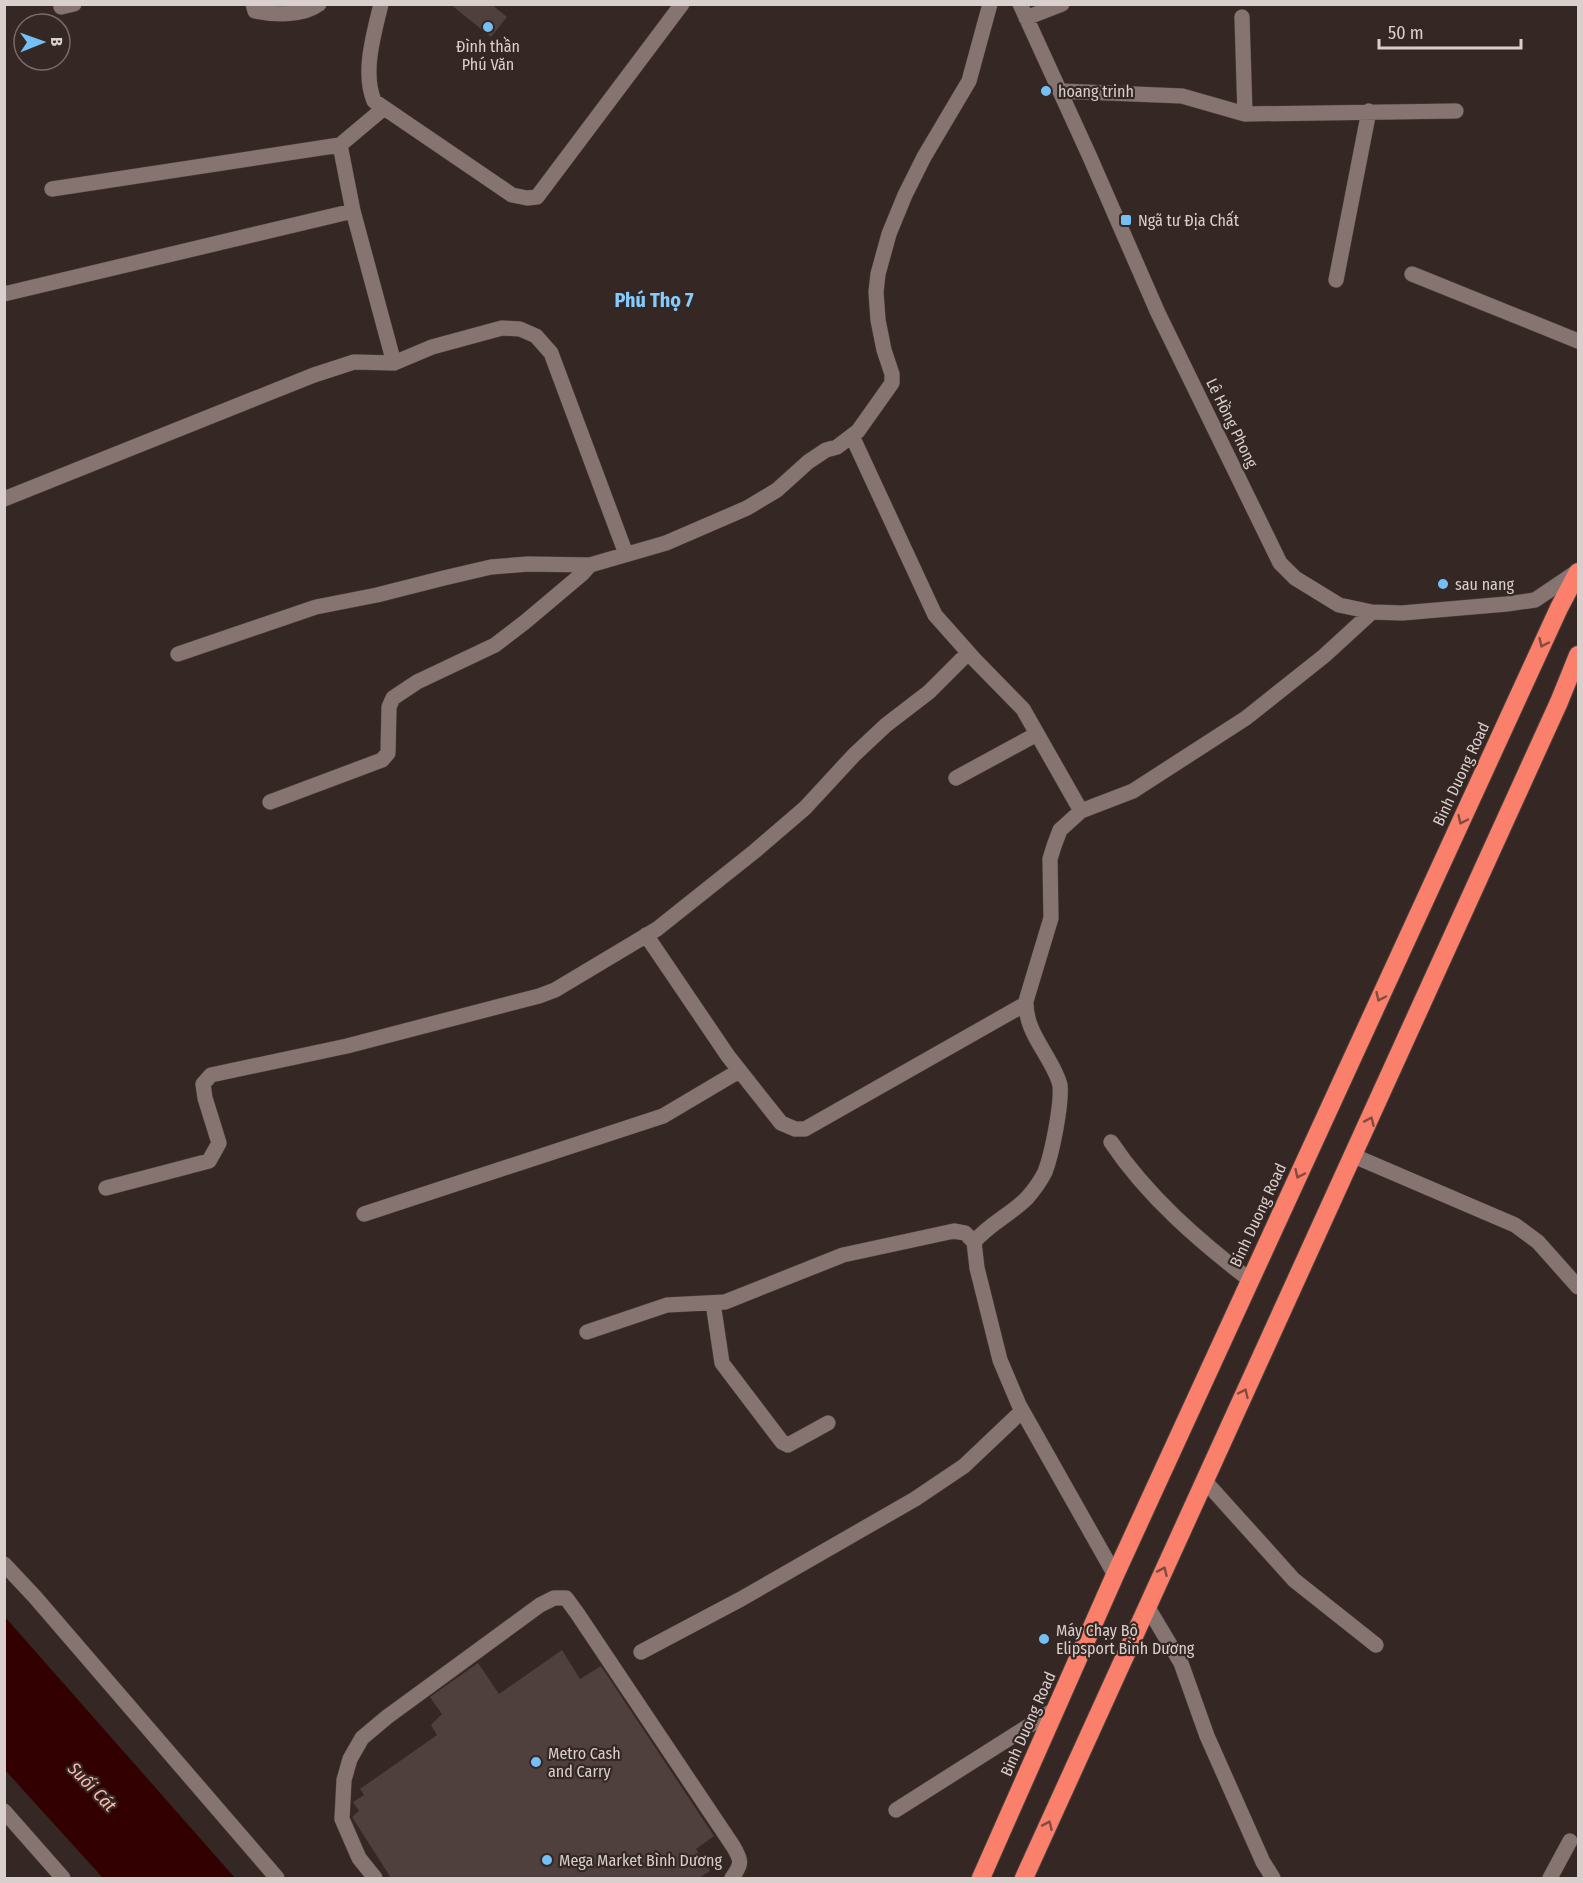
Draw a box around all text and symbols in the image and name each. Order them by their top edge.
north arrow [12,12,72,72]
scale bar [1379,12,1522,50]
marker: Đình thần Phú Văn [481,20,495,34]
text: 50 m [1388,22,1424,44]
place label: Đình thần Phú Văn [456,36,520,74]
text: B [47,37,66,46]
place label: hoang trinh [1058,82,1134,101]
marker: hoang trinh [1039,84,1053,98]
place label: Ngã tư Địa Chất [1138,210,1240,230]
marker: Ngã tư Địa Chất [1119,213,1133,227]
district label: Phú Thọ 7 [614,288,694,312]
street label: Lê Hồng Phong [1202,375,1263,471]
place label: sau nang [1455,575,1514,594]
marker: sau nang [1436,577,1450,591]
one-way arrow [1538,636,1550,647]
street label: Binh Duong Road [1429,719,1493,829]
one-way arrow [1457,814,1469,825]
one-way arrow [1375,991,1387,1002]
one-way arrow [1362,1117,1374,1128]
street label: Binh Duong Road [1226,1160,1290,1270]
one-way arrow [1294,1168,1306,1179]
one-way arrow [1236,1389,1248,1400]
one-way arrow [1155,1566,1167,1577]
place label: Máy Chạy Bộ Elipsport Bình Dương [1056,1621,1195,1658]
marker: Máy Chạy Bộ Elipsport Bình Dương [1037,1632,1051,1646]
street label: Binh Duong Road [996,1669,1060,1779]
place label: Metro Cash and Carry [548,1744,621,1781]
marker: Metro Cash and Carry [529,1755,543,1769]
water label: Suối Cát [62,1757,121,1816]
one-way arrow [1041,1821,1053,1832]
place label: Mega Market Bình Dương [559,1851,722,1870]
marker: Mega Market Bình Dương [540,1853,554,1867]

